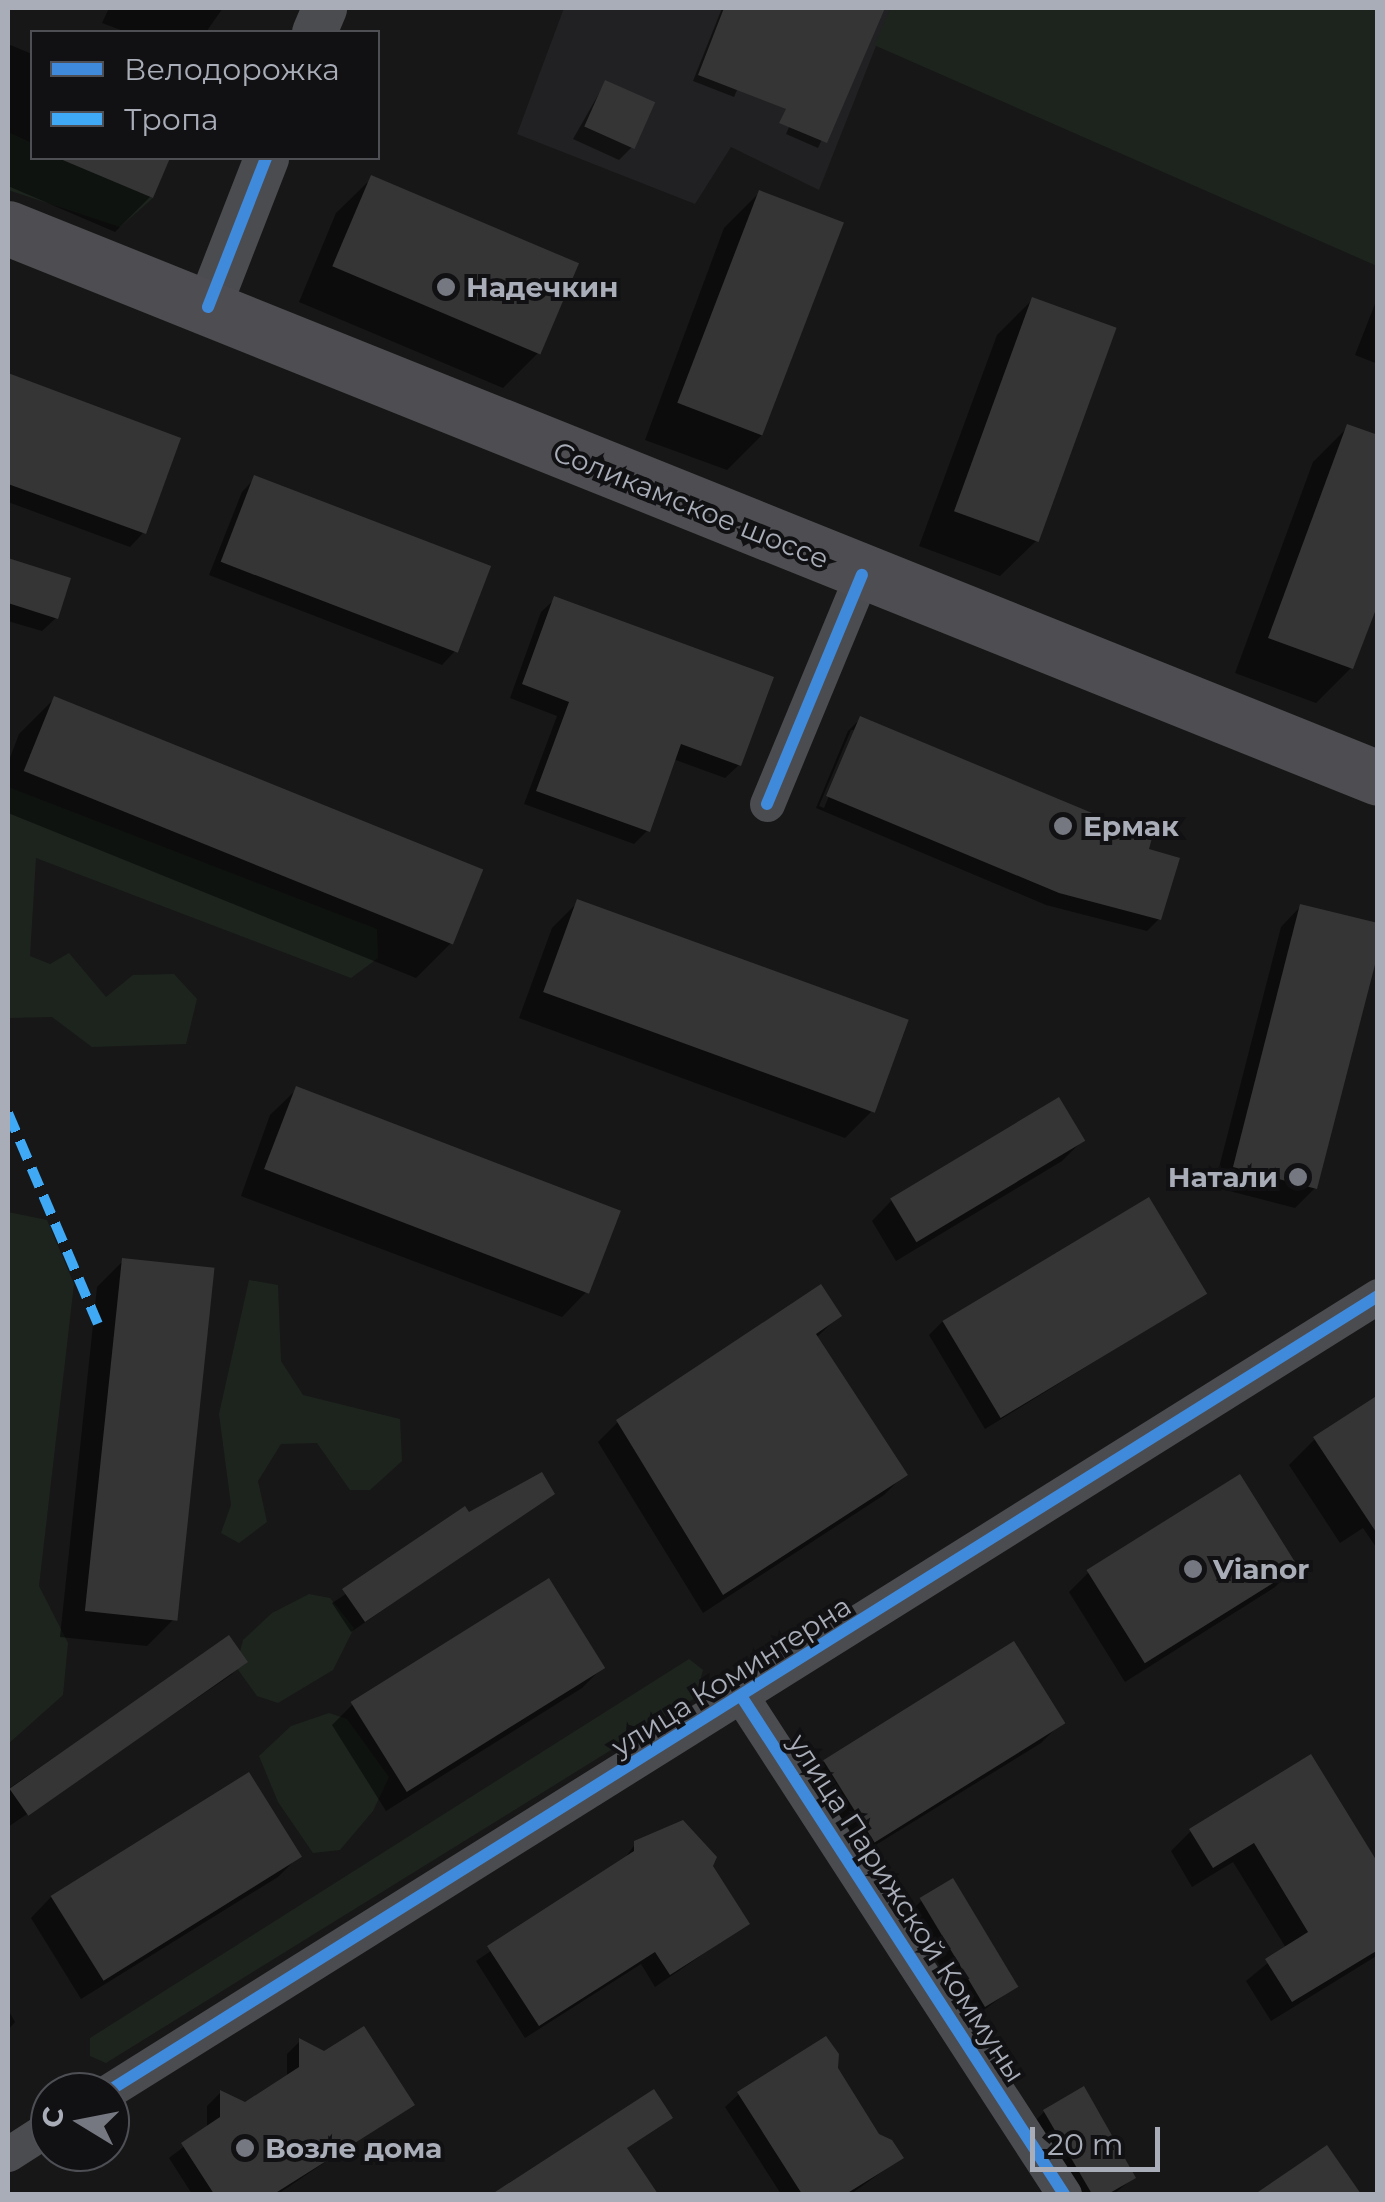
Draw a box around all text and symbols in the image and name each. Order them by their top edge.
legend [30,30,380,160]
text: Велодорожка [124,51,340,88]
text: Тропа [124,101,219,138]
place label: Надечкин [466,270,618,304]
marker: Надечкин [435,276,457,298]
street label: Соликамское шоссе [548,434,834,576]
place label: Ермак [1083,809,1179,843]
marker: Ермак [1052,815,1074,837]
place label: Натали [1168,1160,1278,1194]
marker: Натали [1287,1166,1309,1188]
place label: Vianor [1213,1552,1309,1586]
marker: Vianor [1182,1558,1204,1580]
street label: улица Коминтерна [605,1589,857,1763]
street label: улица Парижской Коммуны [782,1728,1032,2088]
north arrow [30,2072,130,2172]
text: С [34,2104,71,2130]
scale bar [1035,2107,1165,2169]
text: 20 m [1047,2126,1124,2163]
place label: Возле дома [265,2131,442,2165]
marker: Возле дома [234,2137,256,2159]

